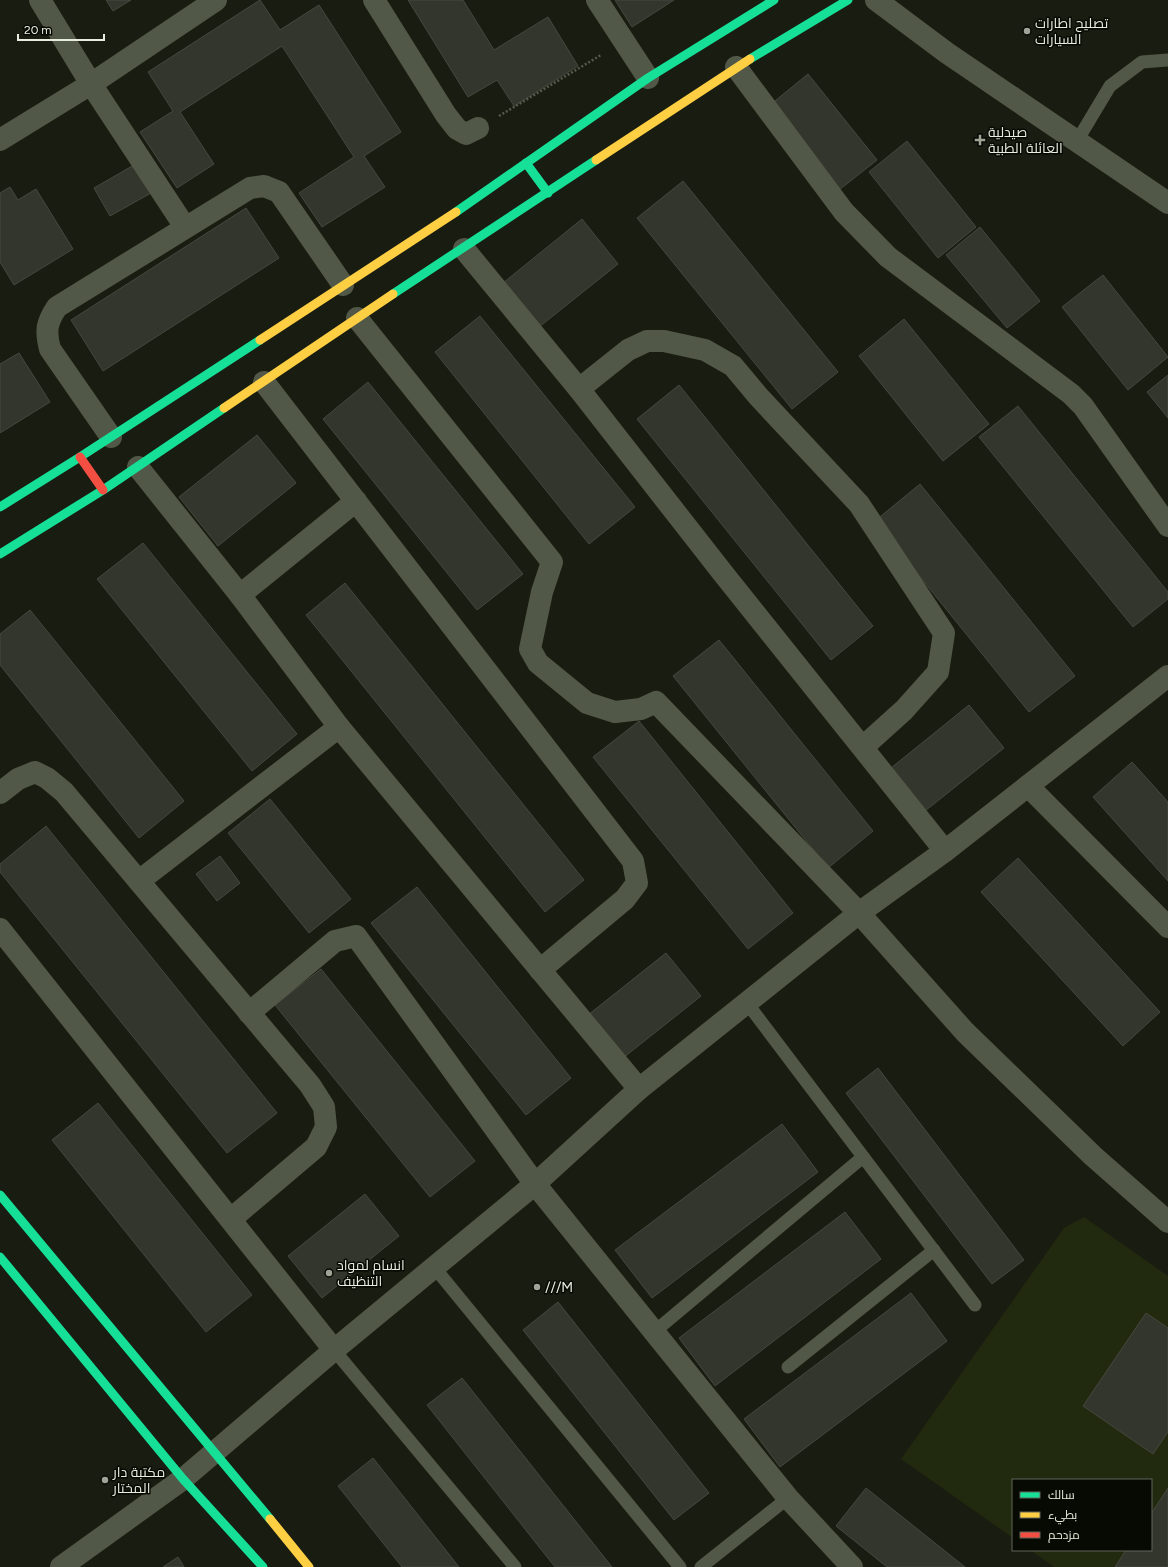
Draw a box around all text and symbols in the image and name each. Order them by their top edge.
place label: تصليح اطارات السيارات [1035,15,1108,48]
scale bar [18,16,104,42]
text: 20 m [24,23,52,37]
marker: تصليح اطارات السيارات [1022,26,1032,36]
place label: صيدلية العائلة الطبية [988,124,1063,157]
marker: صيدلية العائلة الطبية [975,135,985,145]
place label: انسام لمواد التنظيف [337,1257,405,1290]
marker: انسام لمواد التنظيف [324,1268,334,1278]
place label: ///M [545,1279,573,1296]
marker: ///M [532,1282,542,1292]
place label: مكتبة دار المختار [112,1464,165,1497]
marker: مكتبة دار المختار [100,1475,110,1485]
legend [1012,1479,1152,1551]
text: سالك [1048,1488,1075,1502]
text: بطيء [1048,1508,1077,1525]
text: مزدحم [1048,1528,1080,1543]

